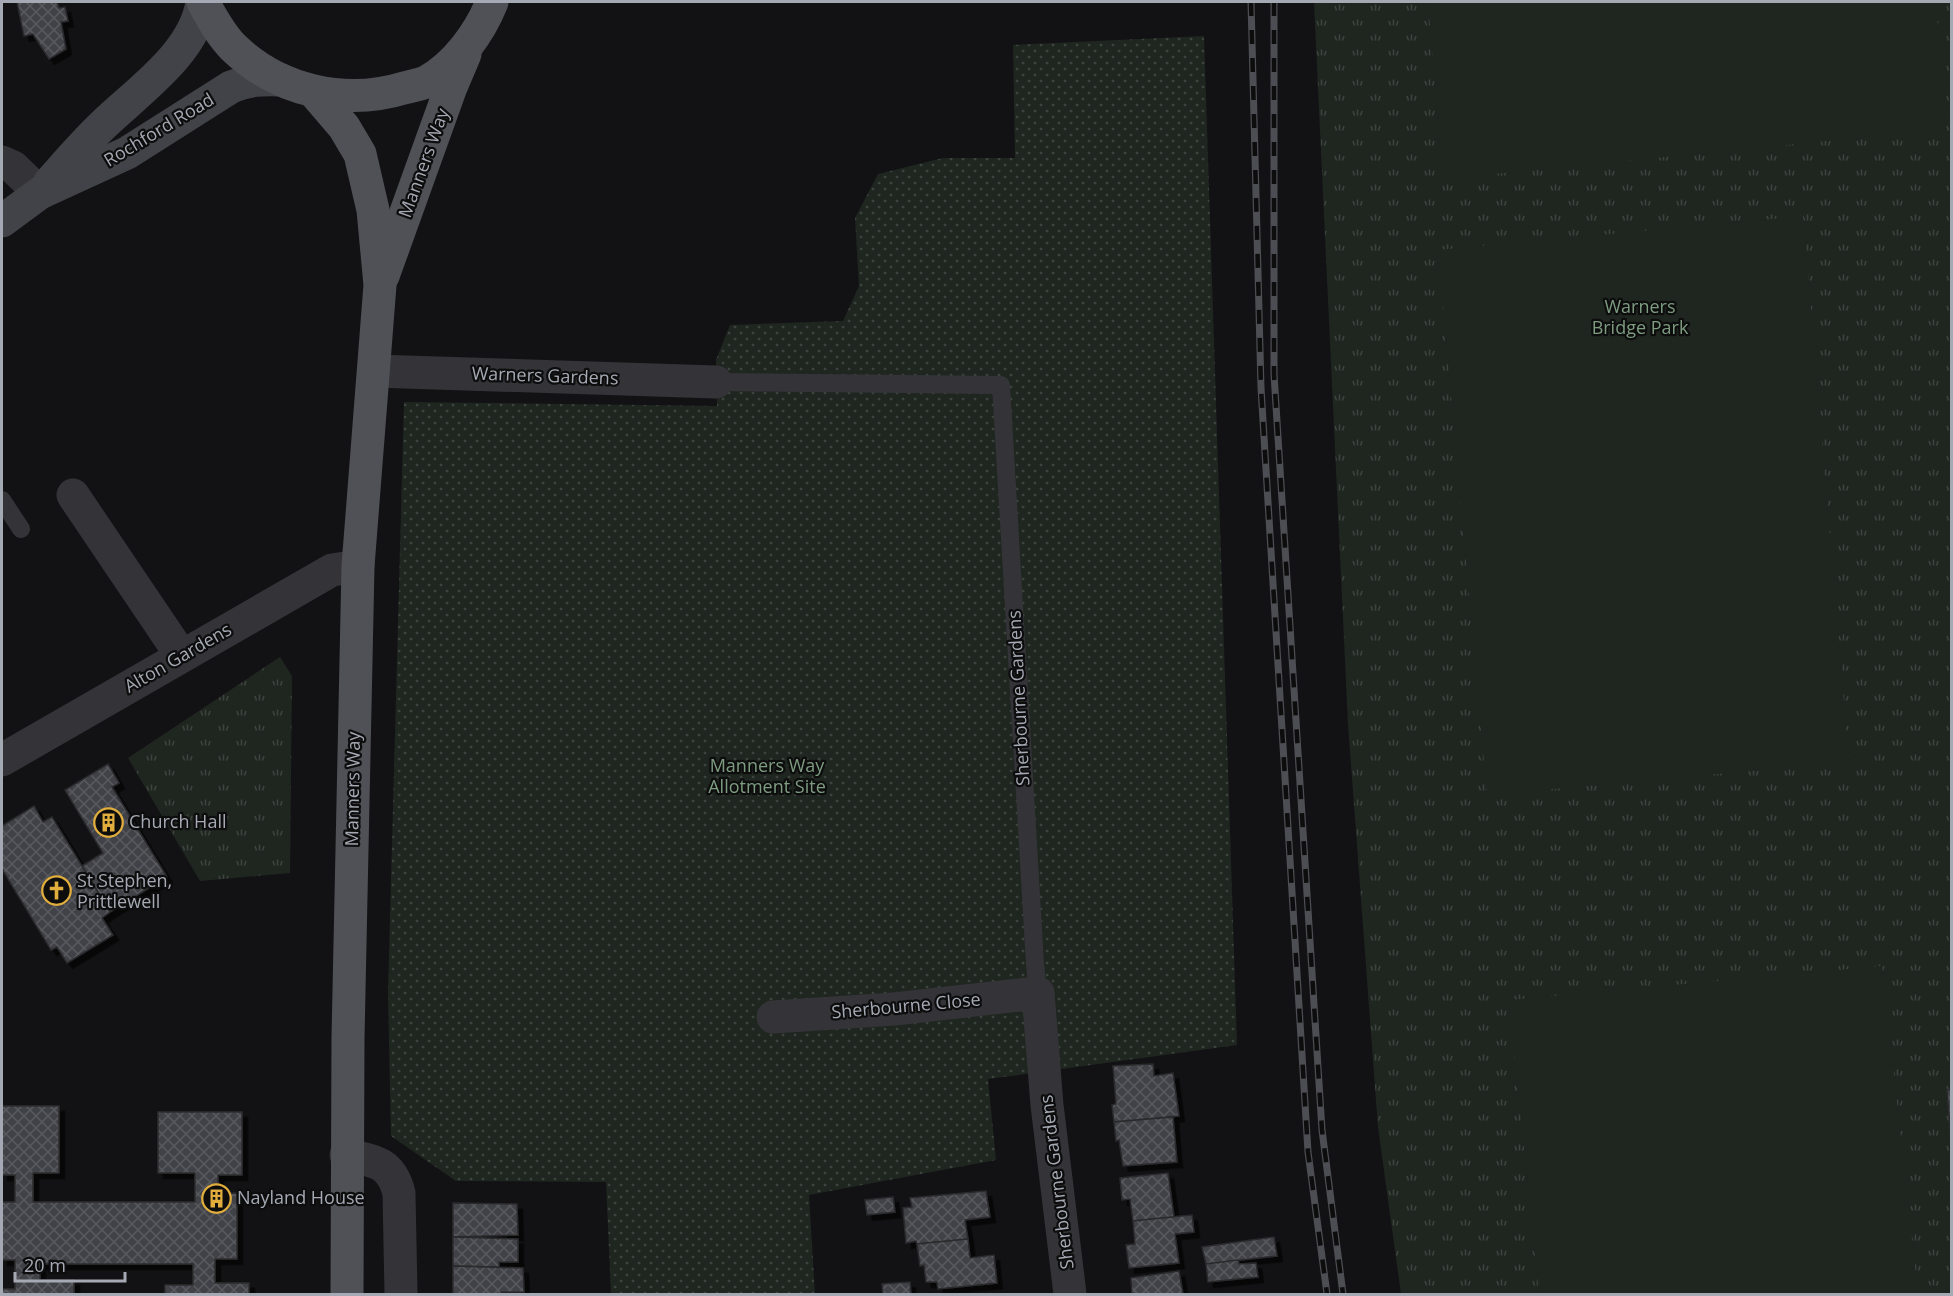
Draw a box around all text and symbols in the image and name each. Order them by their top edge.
street label: Rochford Road [99,87,218,171]
street label: Manners Way [392,104,454,221]
park label: Warners Bridge Park [1592,294,1689,339]
street label: Warners Gardens [471,360,619,390]
street label: Sherbourne Gardens [1001,610,1035,786]
street label: Alton Gardens [120,617,235,698]
street label: Manners Way [339,730,365,847]
park label: Manners Way Allotment Site [708,753,826,798]
building icon: Church Hall [92,806,124,838]
place label: Church Hall [129,809,226,833]
place label: St Stephen, Prittlewell [77,868,172,913]
church icon: St Stephen, Prittlewell [40,875,72,907]
street label: Sherbourne Close [830,987,982,1023]
street label: Sherbourne Gardens [1033,1094,1079,1271]
building icon: Nayland House [200,1182,232,1214]
place label: Nayland House [237,1185,365,1209]
scale bar [15,1245,124,1283]
text: 20 m [24,1253,66,1277]

